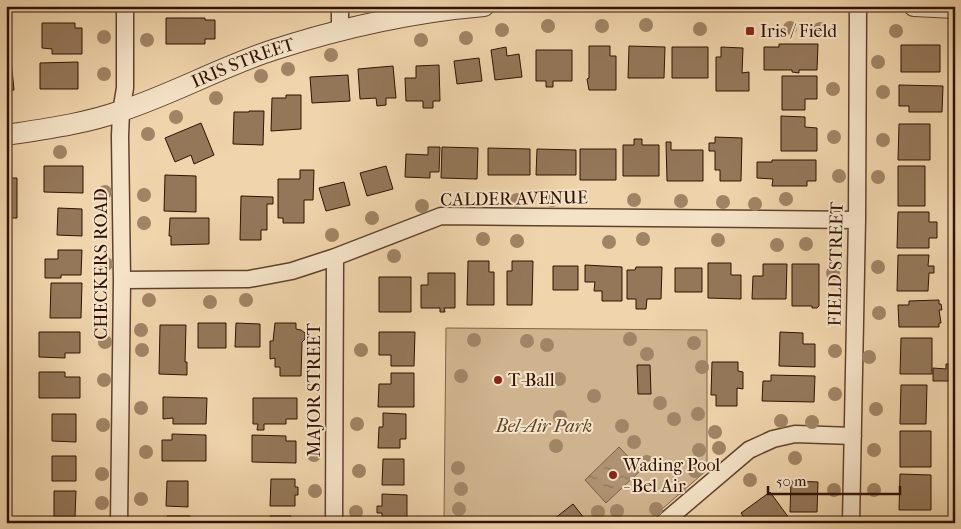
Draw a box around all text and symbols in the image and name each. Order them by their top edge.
place label: Iris / Field [760,21,837,42]
marker: Iris / Field [744,25,756,37]
street label: IRIS STREET [188,33,298,92]
street label: CALDER AVENUE [440,187,588,211]
street label: CHECKERS ROAD [91,188,112,340]
street label: FIELD STREET [824,201,848,327]
street label: MAJOR STREET [304,322,325,457]
place label: T-Ball [508,370,555,391]
marker: T-Ball [492,374,504,386]
park label: Bel-Air Park [495,416,592,437]
place label: Wading Pool - Bel Air [622,455,720,497]
scale bar [768,464,901,496]
marker: Wading Pool - Bel Air [607,469,619,481]
text: 50 m [776,472,807,490]

